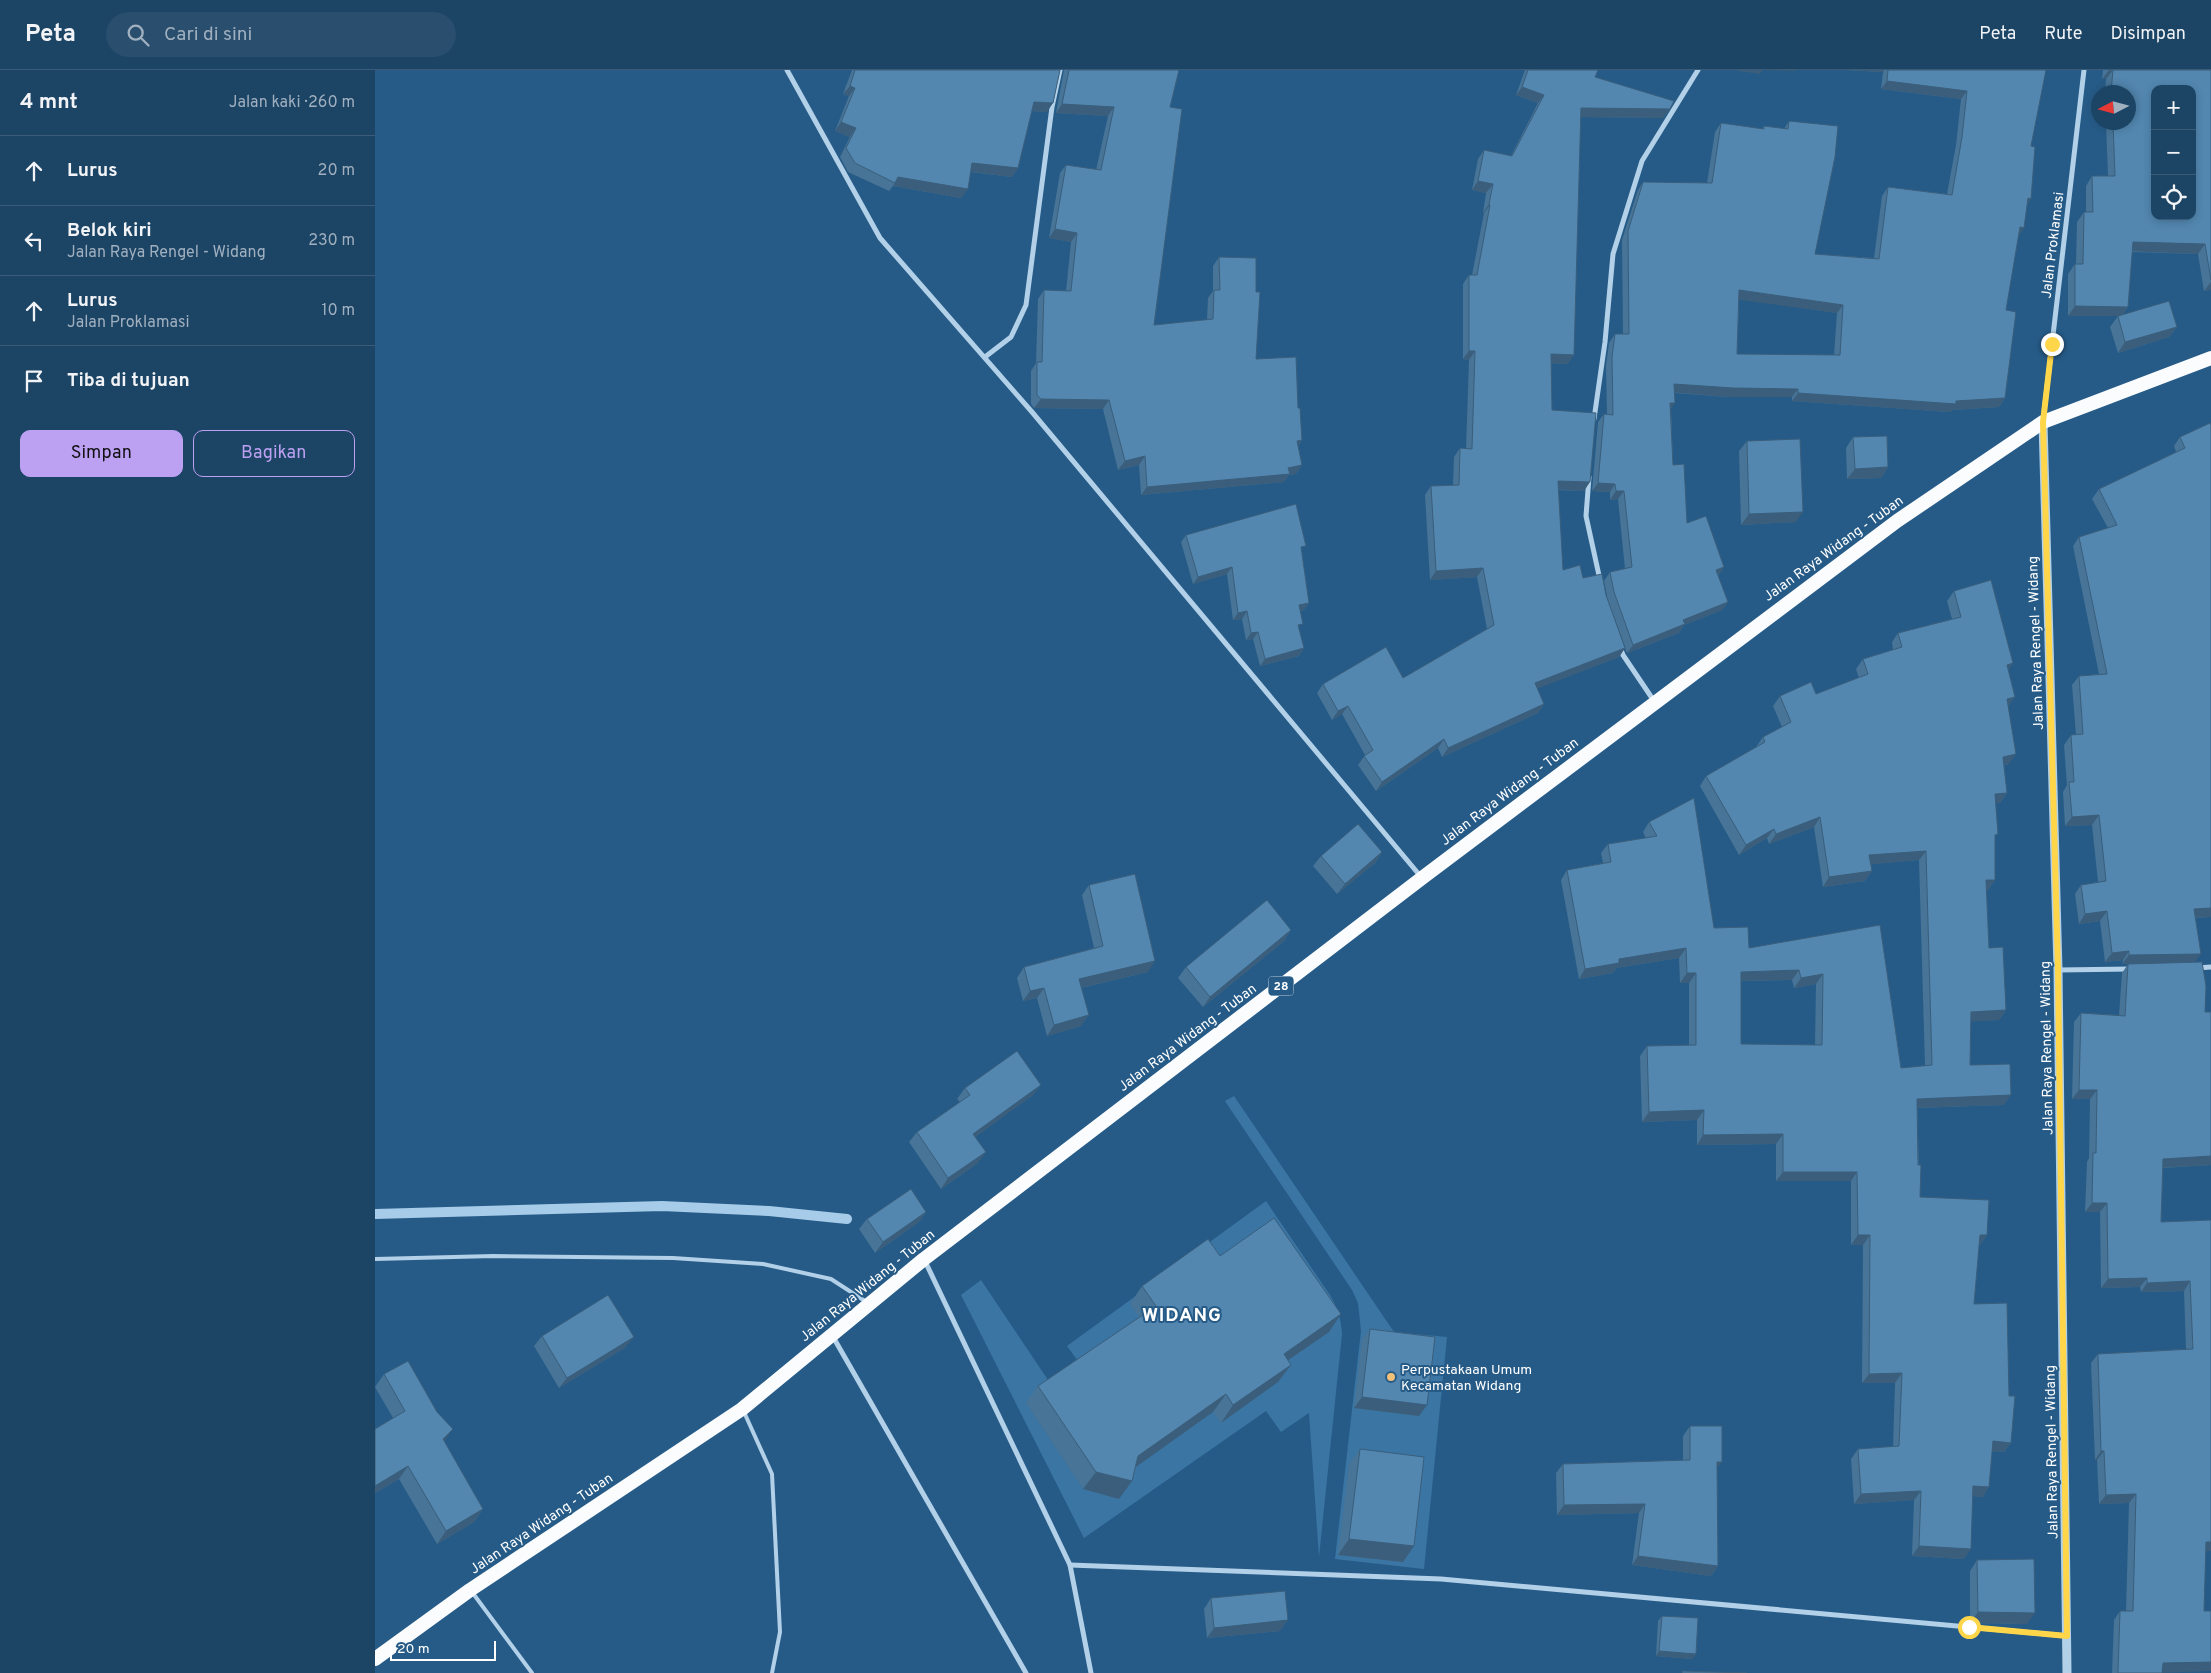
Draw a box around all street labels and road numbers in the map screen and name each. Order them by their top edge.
street label: Jalan Proklamasi [2039,191,2068,299]
street label: Jalan Raya Widang - Tuban [1761,493,1907,606]
street label: Jalan Raya Rengel - Widang [2025,556,2048,730]
street label: Jalan Raya Widang - Tuban [1437,735,1582,850]
street label: Jalan Raya Rengel - Widang [2037,961,2058,1135]
road number: 28 [1269,976,1293,996]
street label: Jalan Raya Widang - Tuban [1115,981,1260,1096]
street label: Jalan Raya Widang - Tuban [797,1226,939,1346]
street label: Jalan Raya Rengel - Widang [2042,1365,2063,1539]
street label: Jalan Raya Widang - Tuban [467,1470,617,1578]

